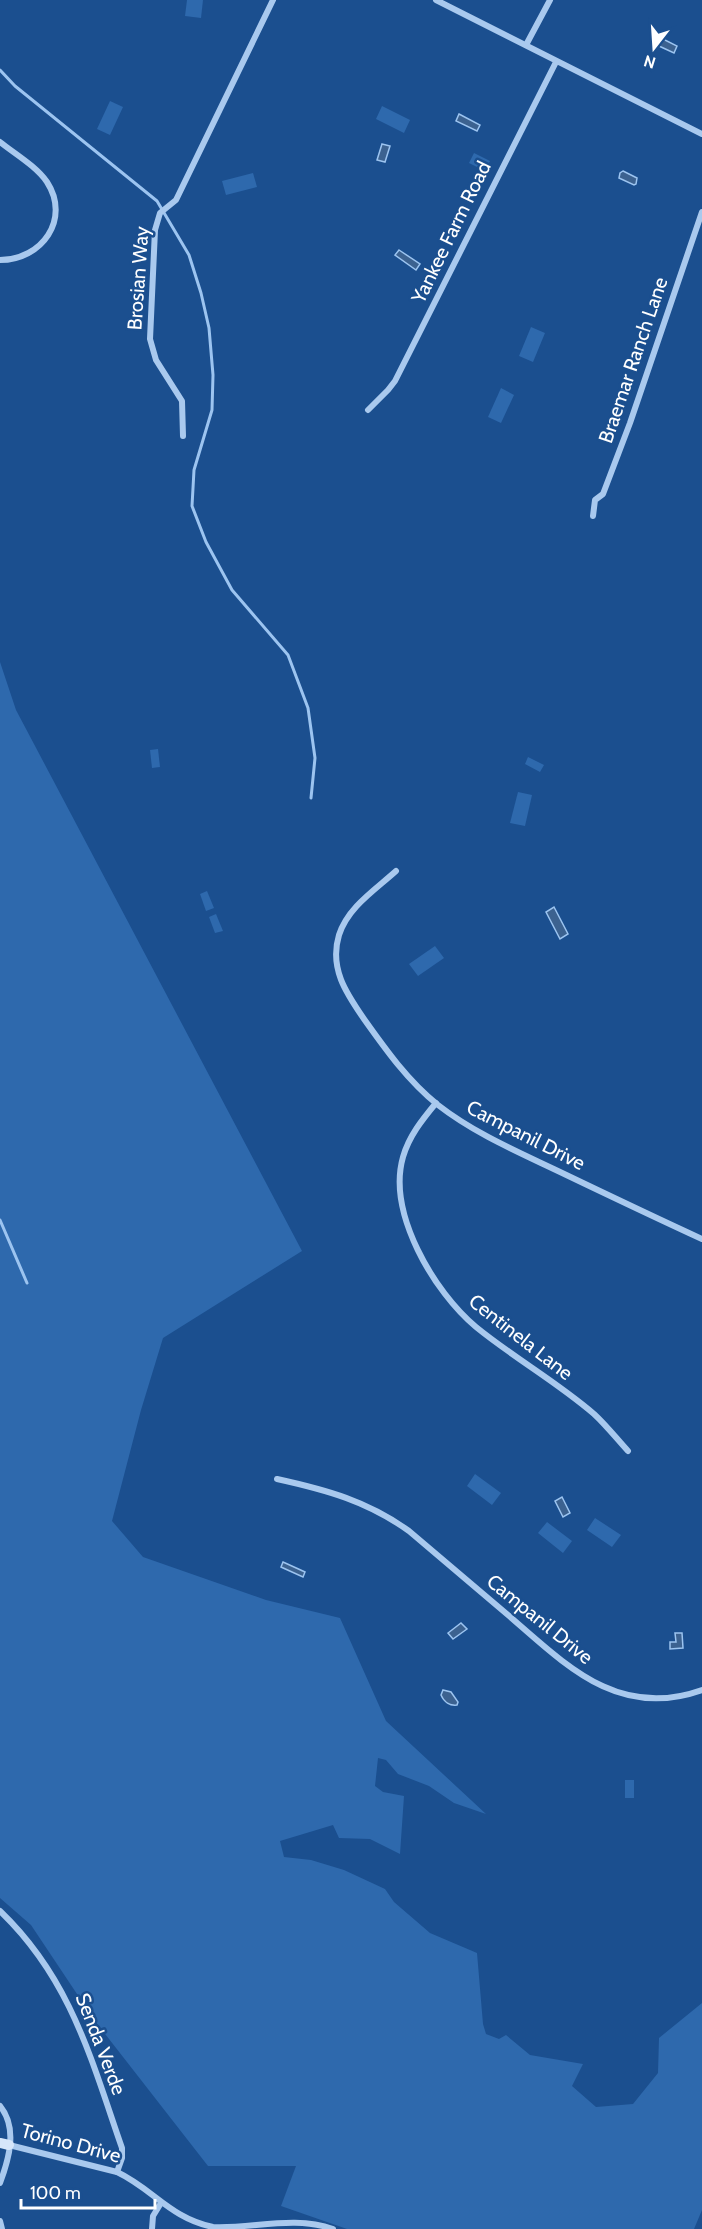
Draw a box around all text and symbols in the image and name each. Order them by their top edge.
north arrow [624,18,684,78]
text: N [642,51,658,73]
street label: Yankee Farm Road [406,157,496,308]
street label: Brosian Way [122,225,154,331]
street label: Braemar Ranch Lane [593,274,673,446]
street label: Campanil Drive [463,1095,589,1175]
street label: Centinela Lane [464,1289,578,1385]
street label: Campanil Drive [482,1569,598,1669]
street label: Senda Verde [71,1990,131,2098]
street label: Torino Drive [19,2118,123,2168]
scale bar [21,2172,154,2210]
text: 100 m [30,2182,81,2204]

